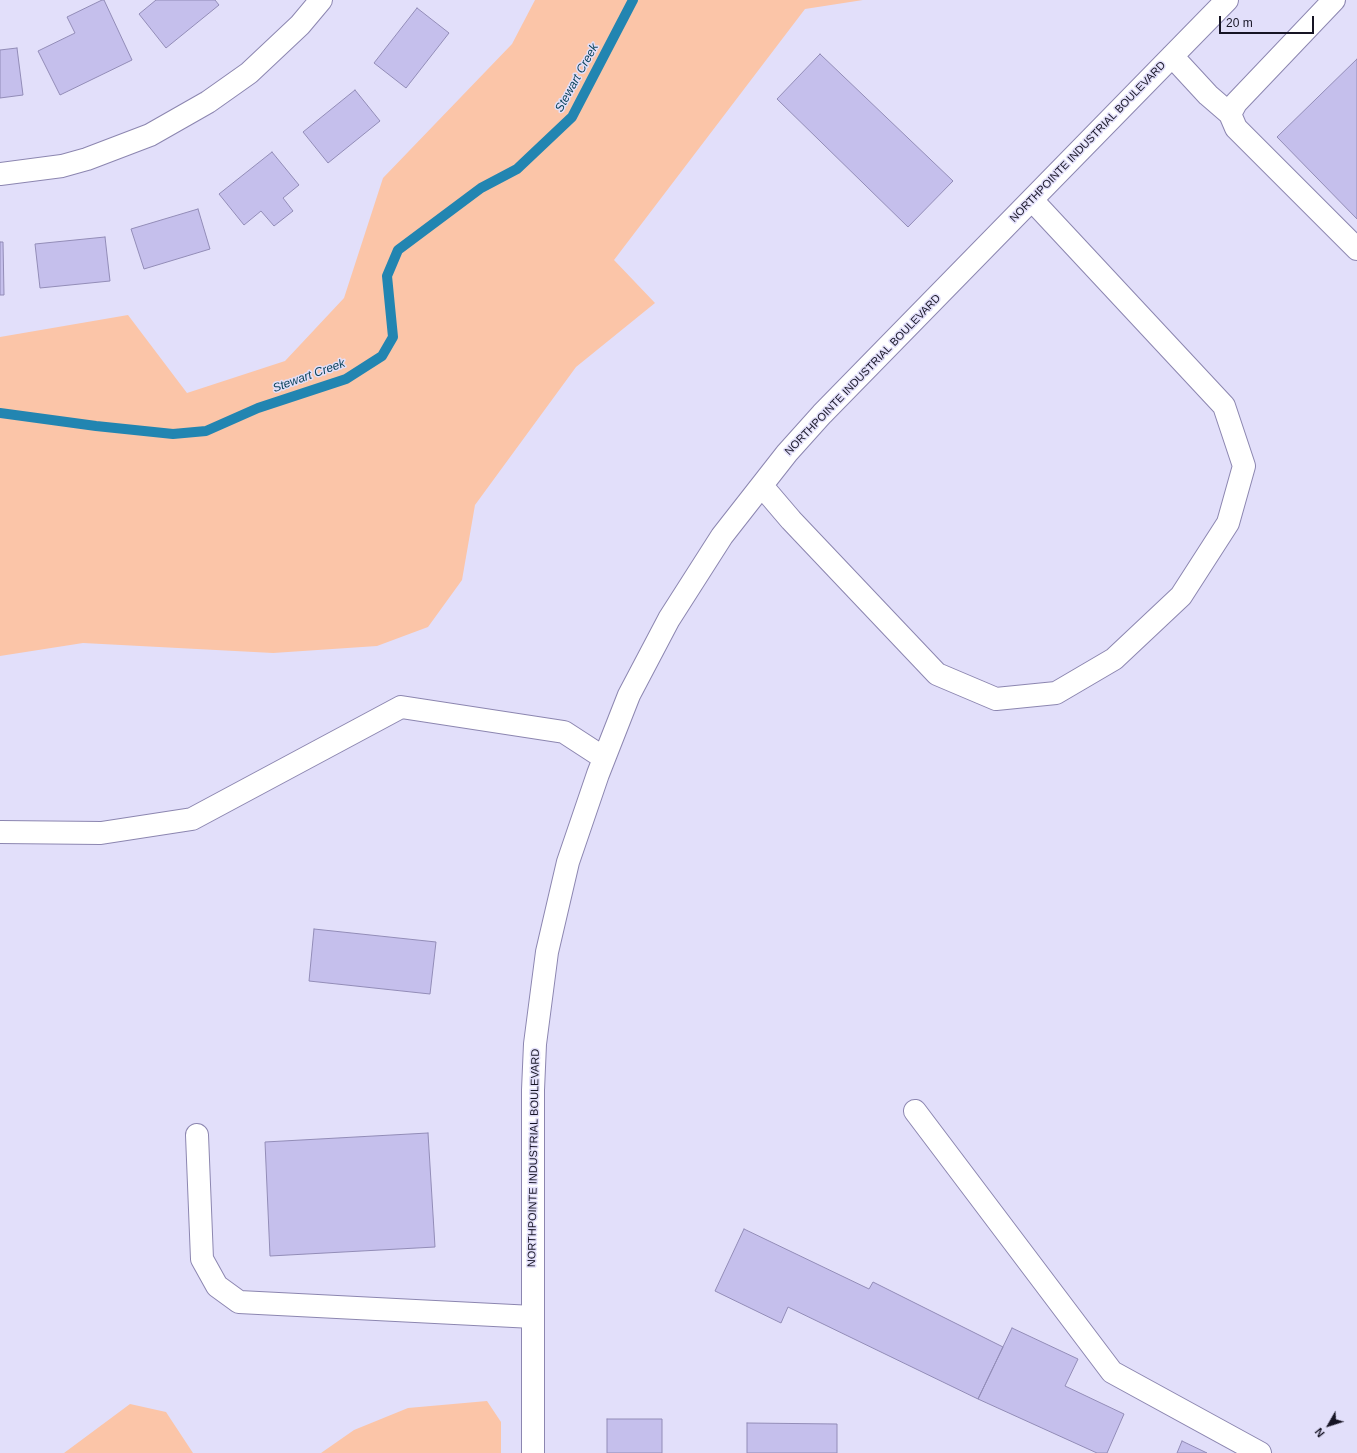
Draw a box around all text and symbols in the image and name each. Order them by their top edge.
scale bar [1221,8,1316,34]
text: 20 m [1226,16,1253,30]
water label: Stewart Creek [552,41,602,115]
street label: NORTHPOINTE INDUSTRIAL BOULEVARD [1007,59,1169,225]
street label: NORTHPOINTE INDUSTRIAL BOULEVARD [782,292,944,458]
water label: Stewart Creek [271,356,347,396]
street label: NORTHPOINTE INDUSTRIAL BOULEVARD [525,1049,543,1267]
north arrow [1309,1405,1349,1445]
text: N [1313,1426,1327,1439]

